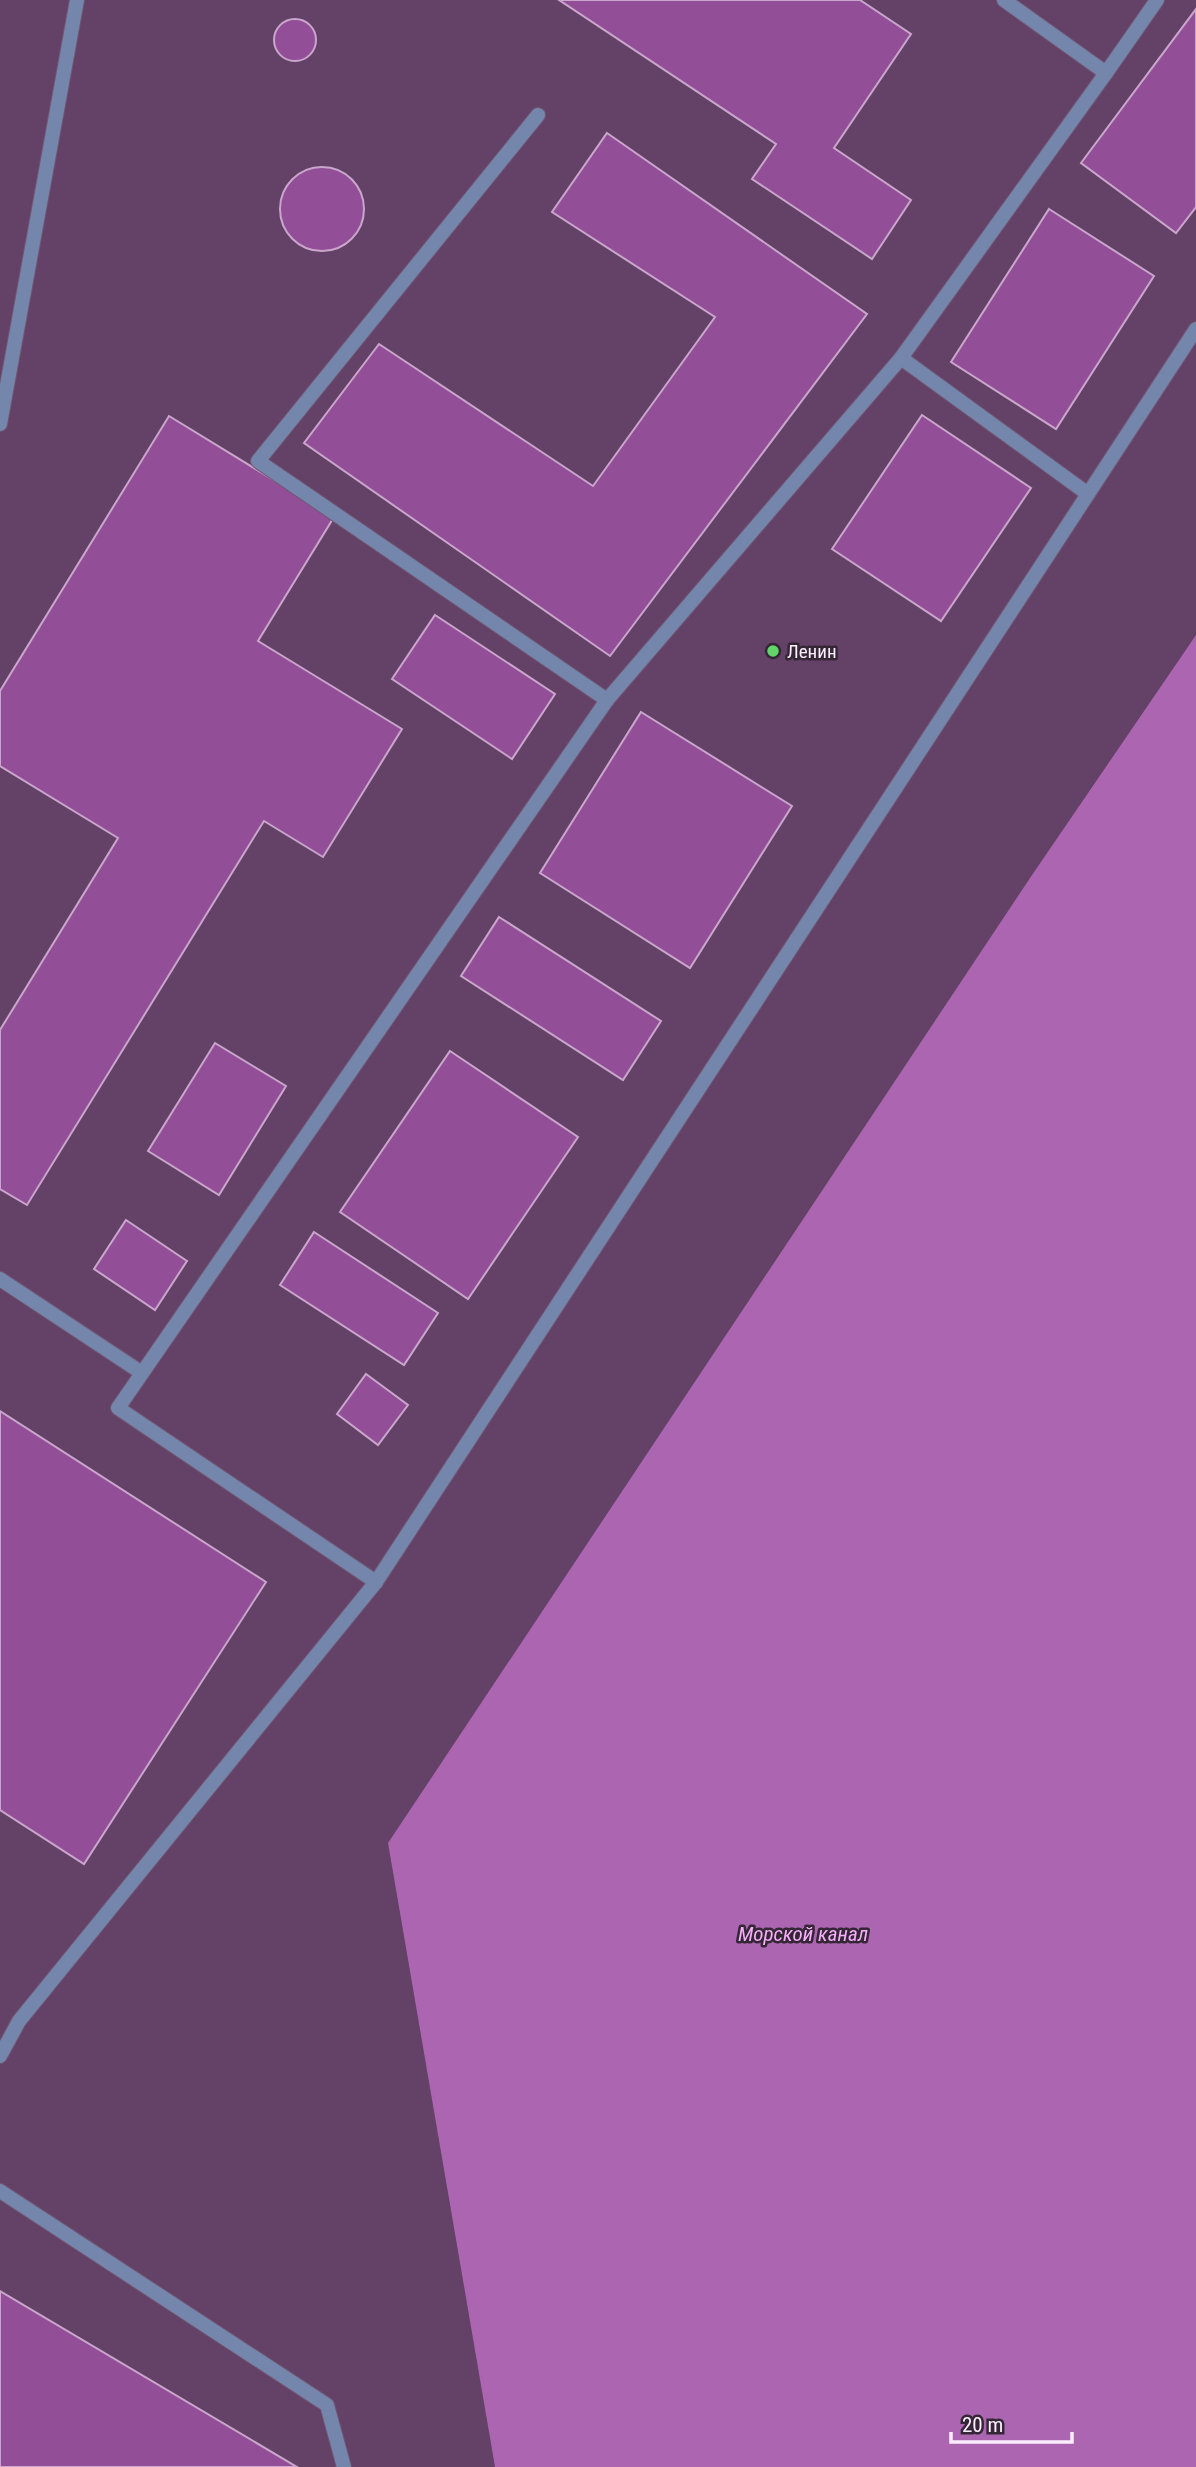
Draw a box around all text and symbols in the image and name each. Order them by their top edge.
place label: Ленин [787,640,837,663]
marker: Ленин [765,643,781,659]
water label: Морской канал [738,1922,868,1946]
scale bar [951,2400,1072,2444]
text: 20 m [962,2413,1003,2437]

